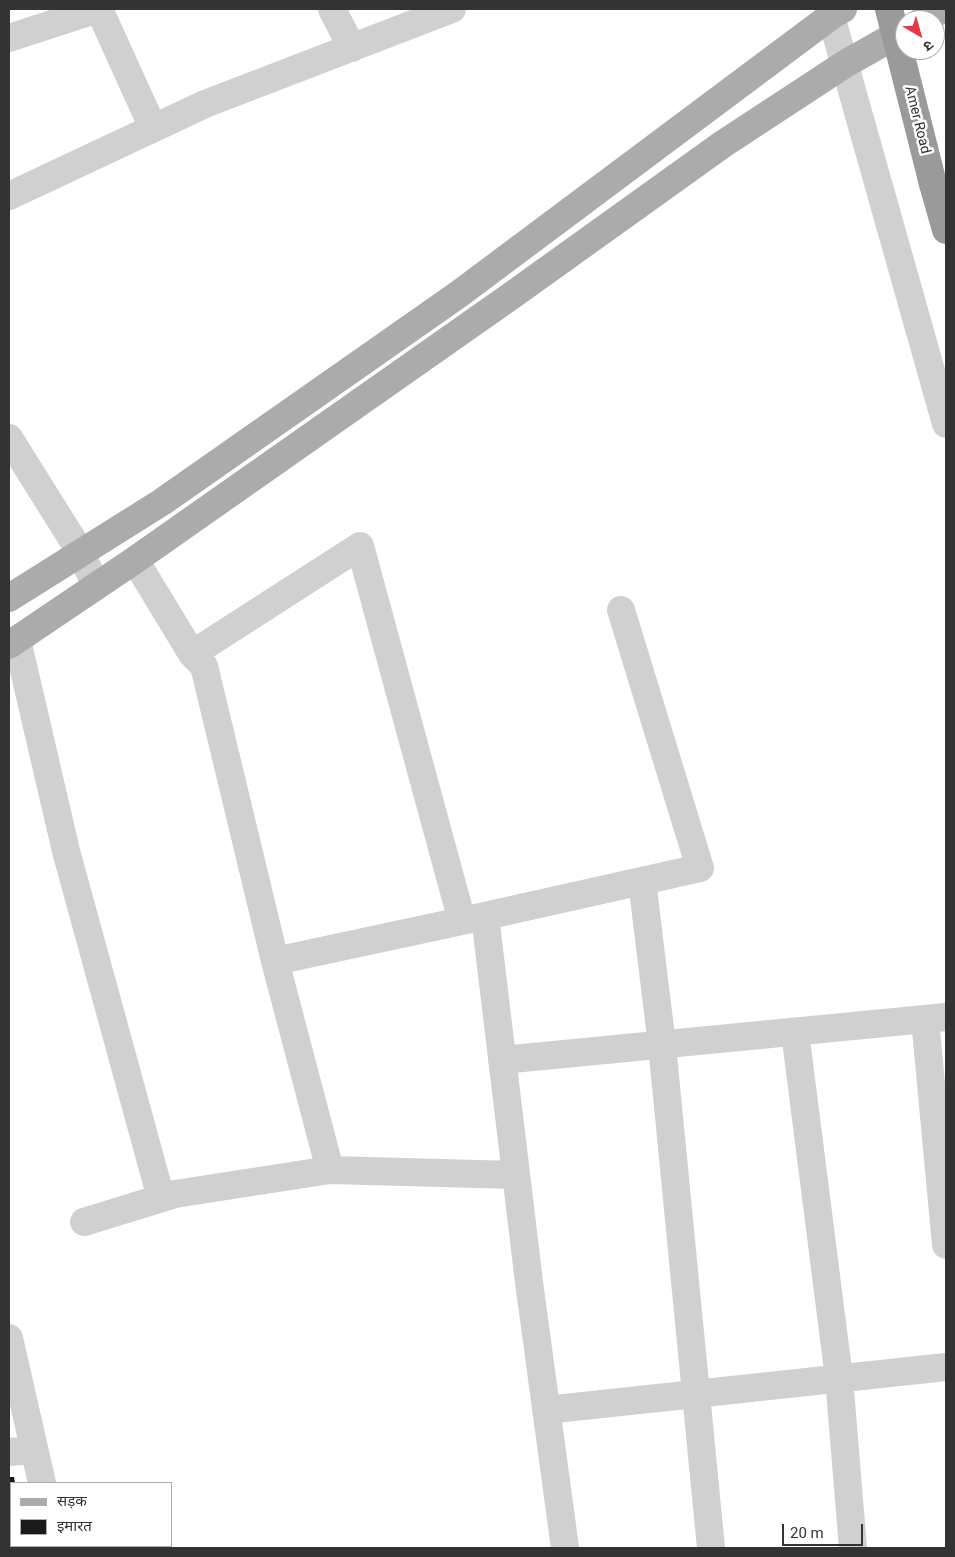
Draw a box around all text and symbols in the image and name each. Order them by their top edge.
north arrow [895,10,945,60]
text: उ [920,37,937,55]
street label: Amer Road [900,84,934,156]
legend [10,1482,172,1547]
text: सड़क [57,1492,87,1510]
scale bar [785,1514,866,1546]
text: इमारत [57,1517,92,1535]
text: 20 m [790,1524,824,1542]

